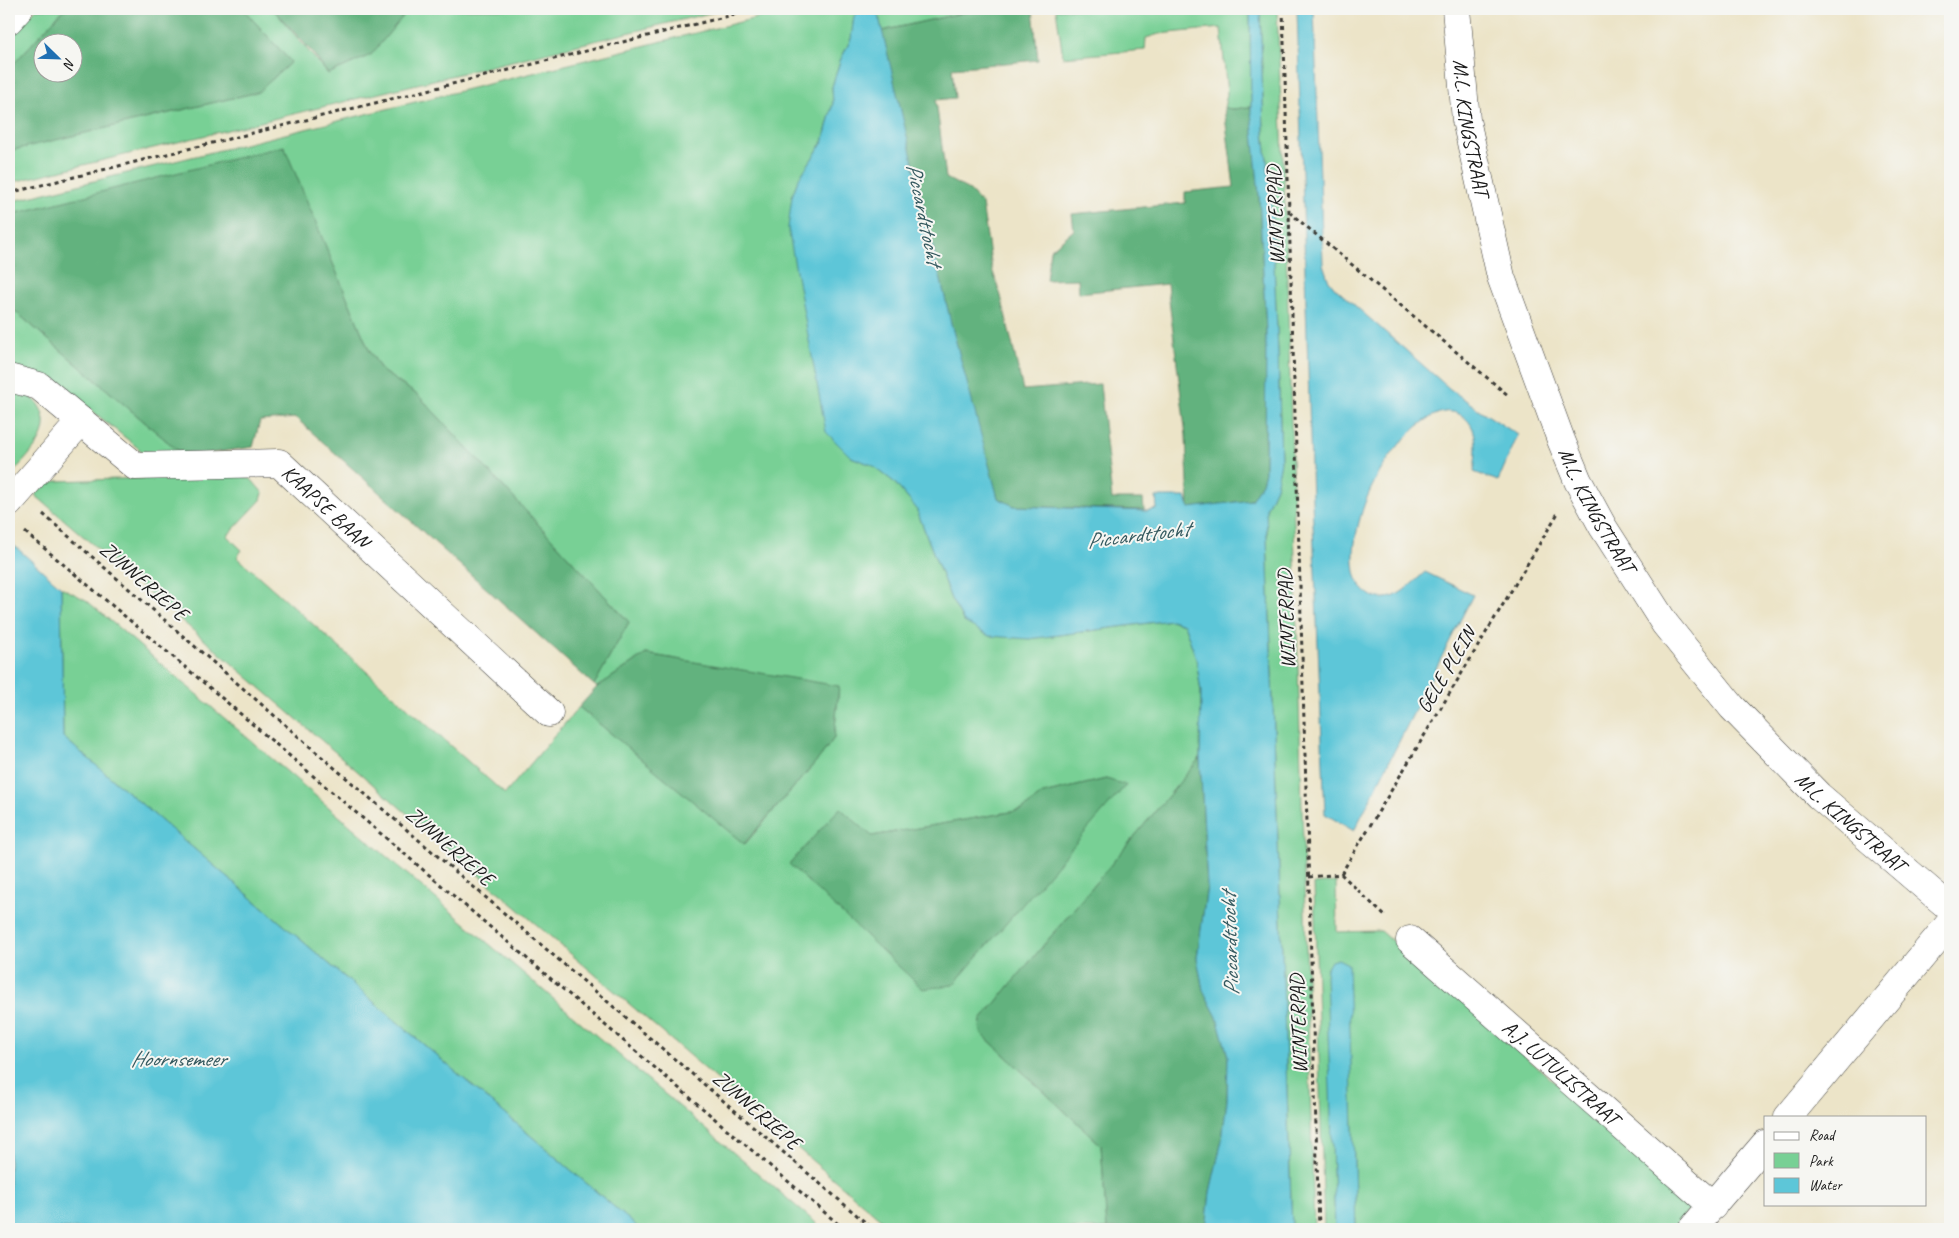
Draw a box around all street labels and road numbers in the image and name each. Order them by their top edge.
street label: M.L. KINGSTRAAT [1448,58,1497,203]
street label: WINTERPAD [1260,163,1290,265]
street label: M.L. KINGSTRAAT [1553,444,1644,581]
street label: KAAPSE BAAN [276,459,378,556]
street label: ZUNNERIEPE [95,536,195,628]
street label: WINTERPAD [1271,567,1301,669]
street label: GELE PLEIN [1410,620,1483,718]
street label: M.L. KINGSTRAAT [1790,767,1915,881]
street label: ZUNNERIEPE [401,801,501,893]
street label: WINTERPAD [1283,972,1313,1074]
street label: A.J. LUTULISTRAAT [1497,1014,1628,1134]
street label: ZUNNERIEPE [708,1065,808,1157]

